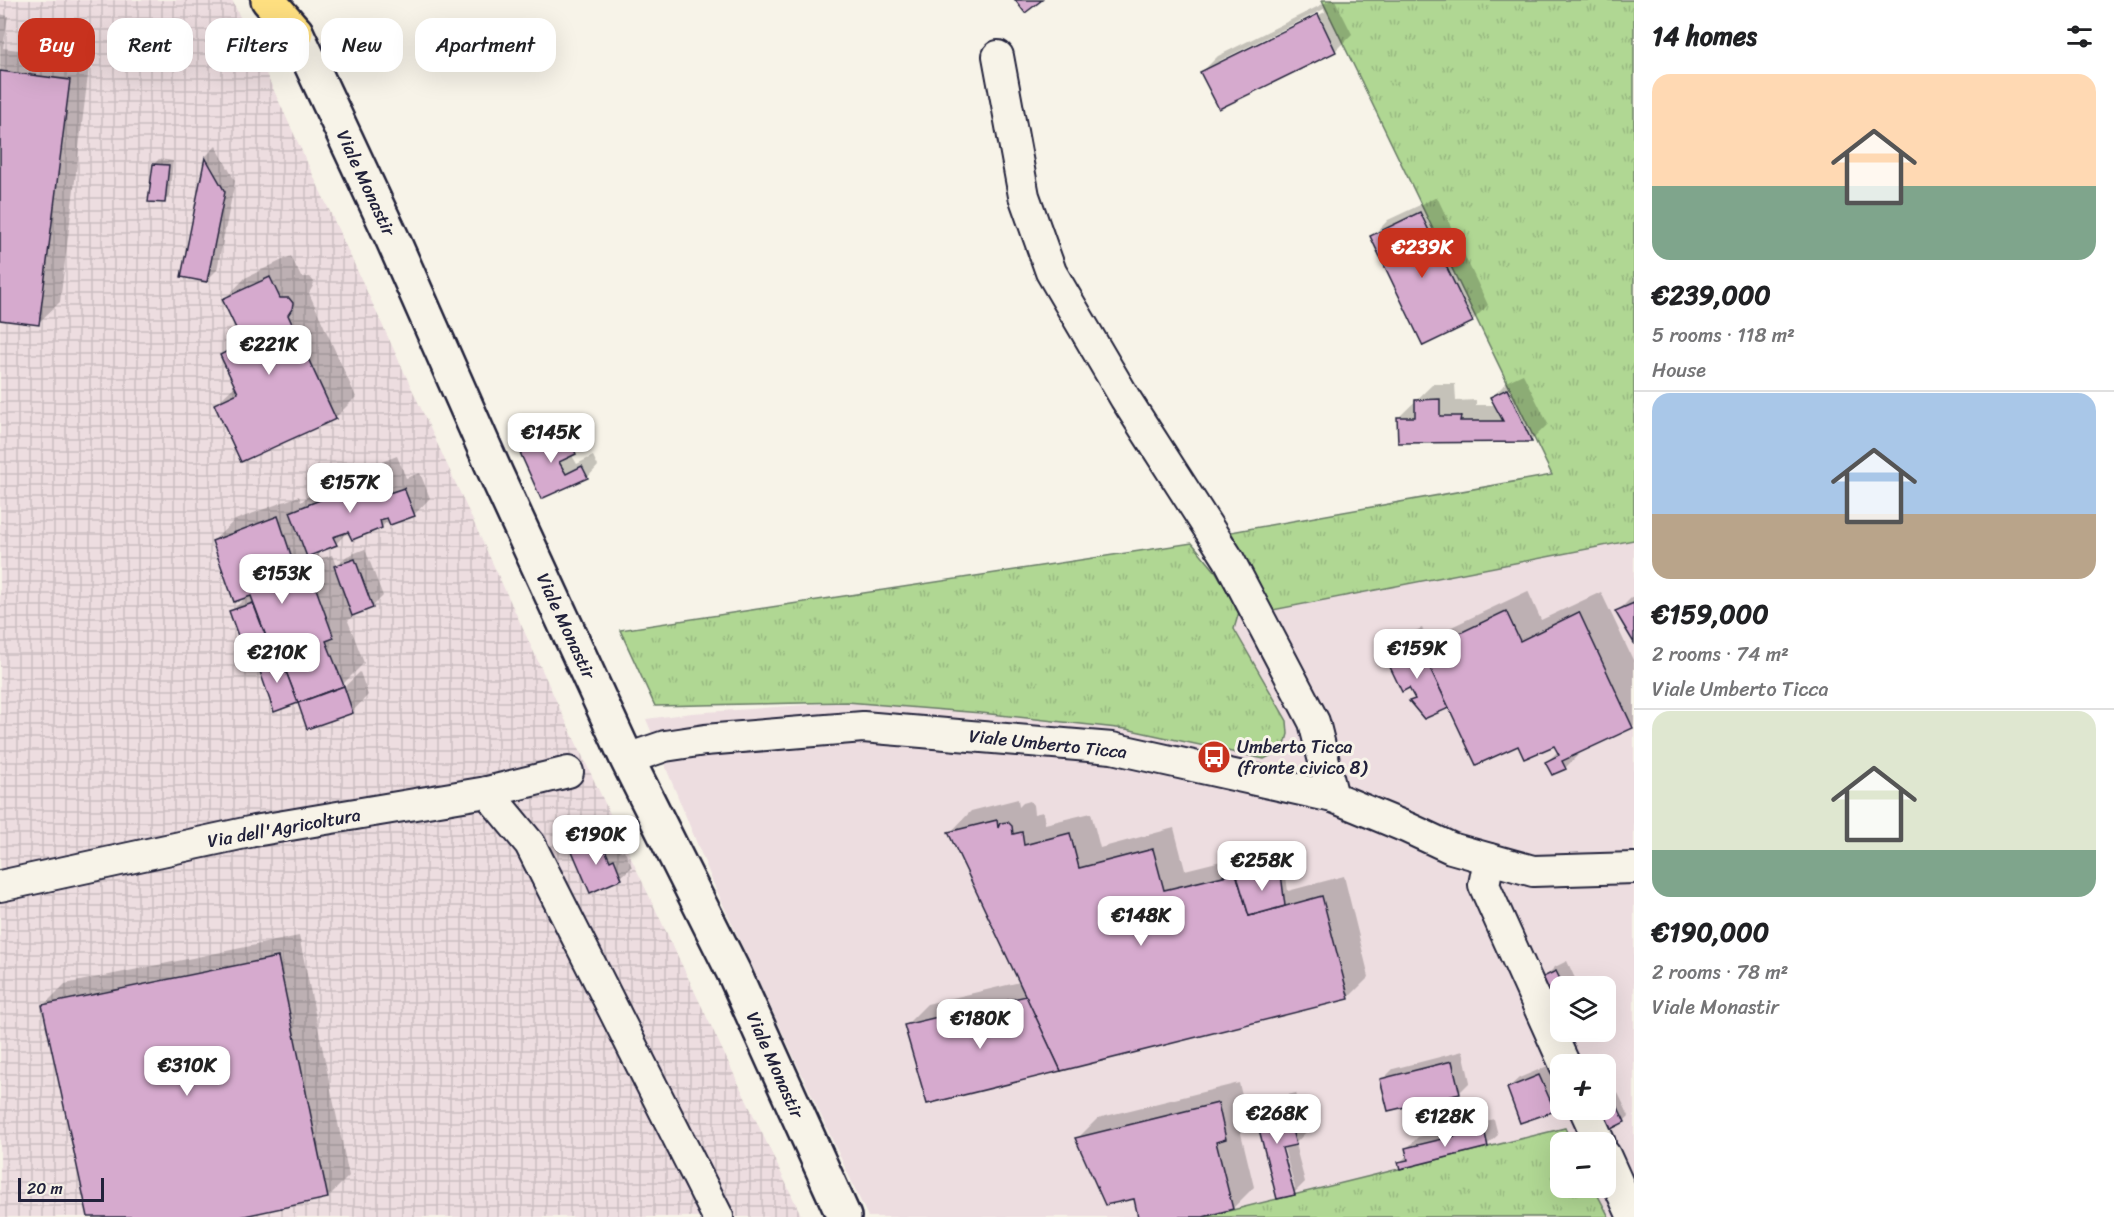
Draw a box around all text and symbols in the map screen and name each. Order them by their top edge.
text: 14 homes [1652,13,1757,59]
chip: Buy [18,18,95,72]
chip: Rent [107,18,193,72]
chip: Filters [205,18,309,72]
chip: New [321,18,403,72]
chip: Apartment [415,18,556,72]
icon: filters [2063,20,2096,53]
icon: home [1820,113,1928,221]
street label: Viale Monastir [327,125,405,243]
pin: €239K [1380,228,1464,279]
text: €239K [1392,230,1452,265]
text: €239,000 [1652,272,1771,318]
text: 5 rooms · 118 m² [1652,318,1795,353]
pin: €221K [227,325,311,376]
text: €221K [240,327,298,362]
text: House [1652,353,1706,388]
pin: €145K [509,413,593,464]
text: €145K [522,415,580,450]
icon: home [1820,432,1928,540]
pin: €157K [308,463,392,514]
text: €157K [321,465,379,500]
pin: €153K [240,554,324,605]
text: €153K [253,556,311,591]
street label: Viale Monastir [527,568,605,686]
text: €159,000 [1652,591,1769,637]
pin: €159K [1375,629,1459,680]
text: €159K [1388,631,1446,666]
pin: €210K [235,633,319,684]
text: €210K [248,635,306,670]
text: 2 rooms · 74 m² [1652,637,1789,672]
text: Viale Umberto Ticca [1652,672,1828,707]
street label: Viale Umberto Ticca [967,720,1129,768]
place label: Umberto Ticca (fronte civico 8) [1237,731,1368,784]
bus stop icon: Umberto Ticca (fronte civico 8) [1196,739,1232,775]
icon: home [1820,750,1928,858]
street label: Via dell'Agricoltura [205,799,363,857]
pin: €190K [554,815,638,866]
text: €190K [567,817,625,852]
pin: €258K [1220,841,1304,892]
text: €258K [1231,843,1293,878]
pin: €148K [1099,896,1183,947]
text: €148K [1112,898,1170,933]
text: €190,000 [1652,909,1769,955]
text: 2 rooms · 78 m² [1652,955,1788,990]
map controls [1550,976,1616,1198]
button: layers [1550,976,1616,1042]
text: Viale Monastir [1652,990,1779,1025]
pin: €180K [938,999,1022,1050]
text: €180K [951,1001,1009,1036]
street label: Viale Monastir [737,1006,813,1125]
pin: €310K [145,1046,229,1097]
text: €310K [158,1048,216,1083]
button: + [1550,1054,1616,1120]
pin: €268K [1235,1094,1319,1145]
text: €268K [1247,1096,1307,1131]
pin: €128K [1403,1097,1487,1148]
text: €128K [1416,1099,1474,1134]
button: − [1550,1132,1616,1198]
text: 20 m [27,1174,63,1203]
scale bar [18,1175,104,1202]

